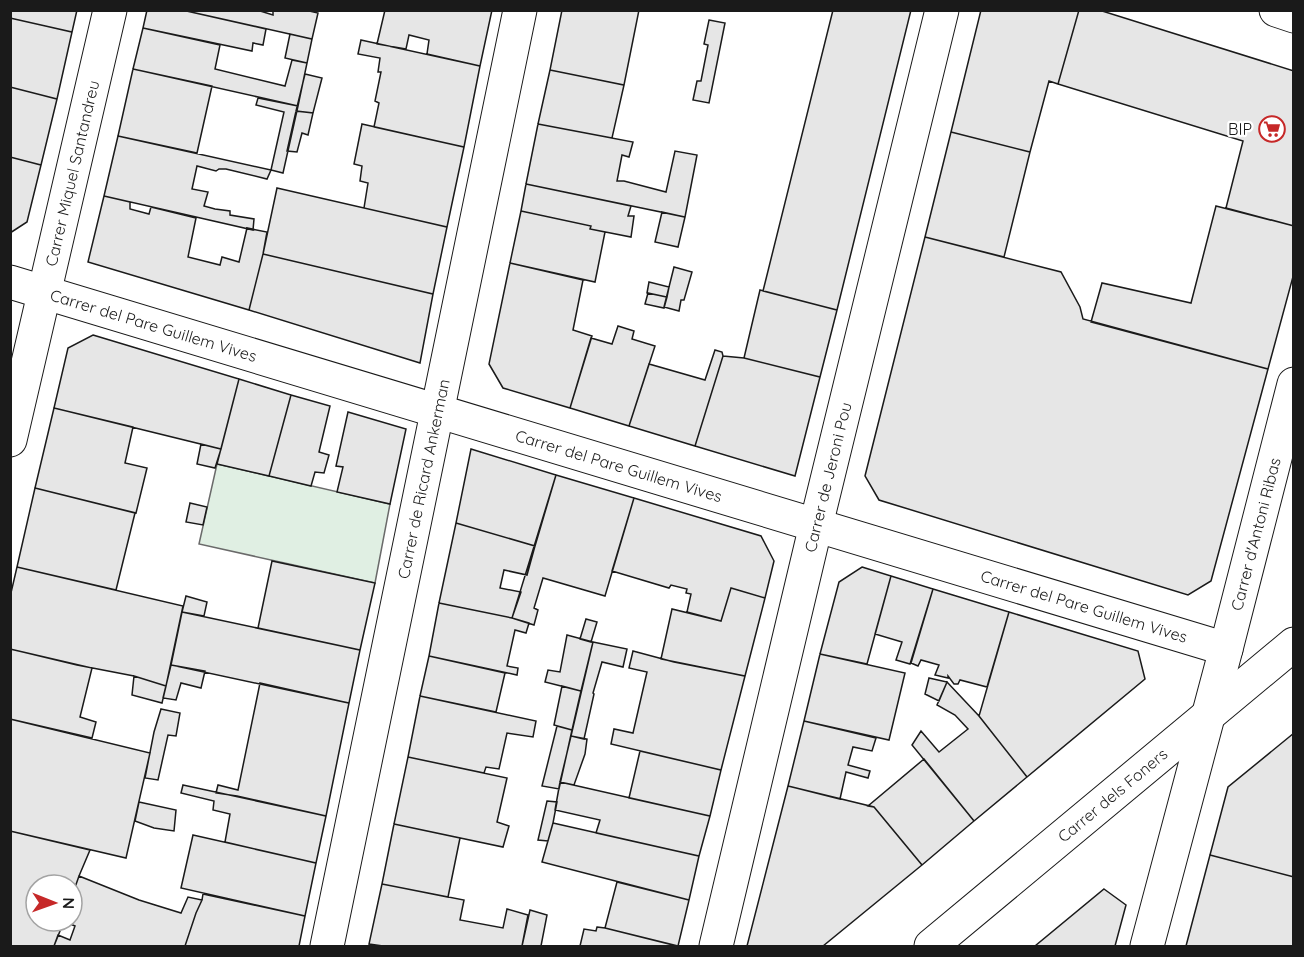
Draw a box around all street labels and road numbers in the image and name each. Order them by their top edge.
street label: Carrer Miquel Santandreu [41,78,103,268]
street label: Carrer del Pare Guillem Vives [48,285,259,366]
street label: Carrer de Ricard Ankerman [393,377,454,581]
street label: Carrer de Jeroni Pou [800,400,856,554]
street label: Carrer del Pare Guillem Vives [513,425,725,506]
street label: Carrer d'Antoni Ribas [1226,455,1285,613]
street label: Carrer del Pare Guillem Vives [978,566,1190,647]
street label: Carrer dels Foners [1054,744,1171,846]

